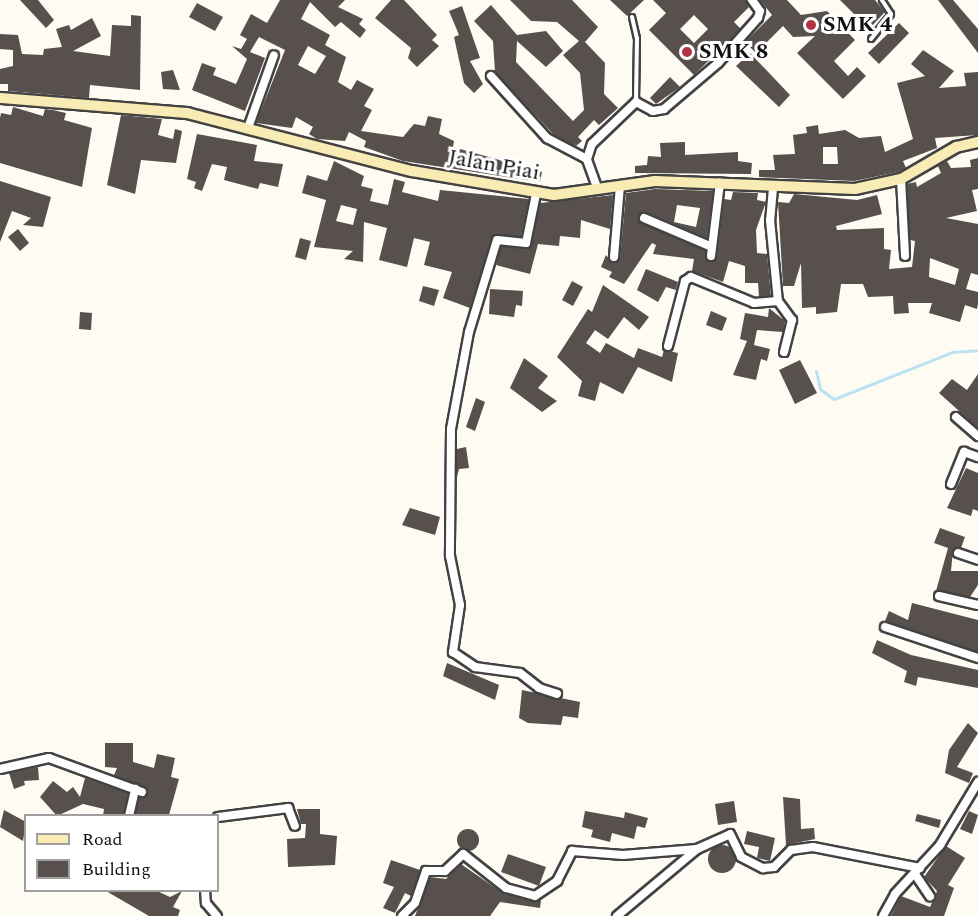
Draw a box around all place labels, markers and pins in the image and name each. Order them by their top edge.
place label: SMK 4 [823,12,892,38]
marker: SMK 4 [804,18,818,32]
place label: SMK 8 [699,39,768,65]
marker: SMK 8 [680,45,694,59]

